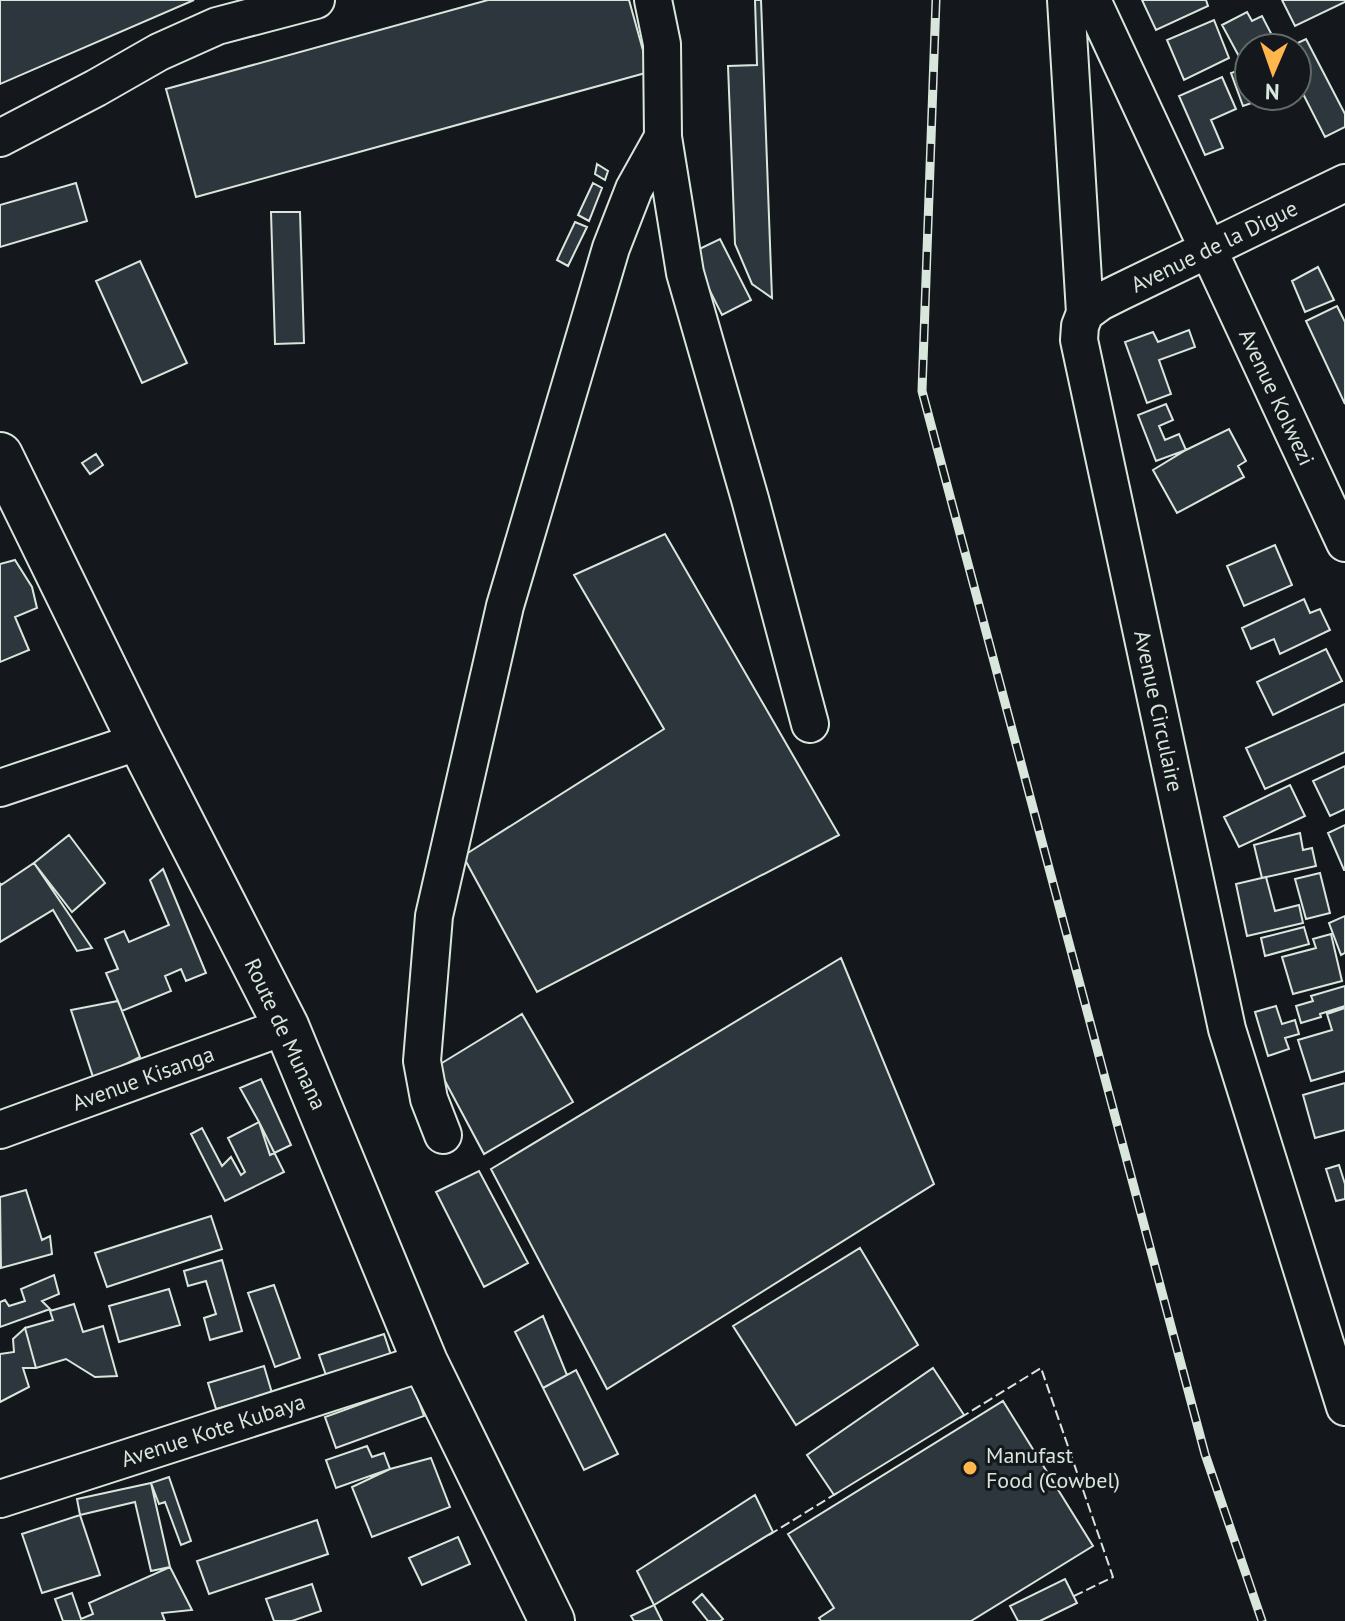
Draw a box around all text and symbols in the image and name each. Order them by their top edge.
north arrow [1233,32,1313,112]
text: N [1265,78,1280,106]
street label: Avenue de la Digue [1126,194,1302,298]
street label: Avenue Kolwezi [1233,324,1321,470]
street label: Avenue Circulaire [1128,628,1190,794]
street label: Route de Munana [239,954,333,1114]
street label: Avenue Kisanga [68,1039,218,1117]
street label: Avenue Kote Kubaya [118,1387,308,1473]
place label: Manufast Food (Cowbel) [986,1441,1120,1494]
marker: Manufast Food (Cowbel) [961,1459,979,1477]

